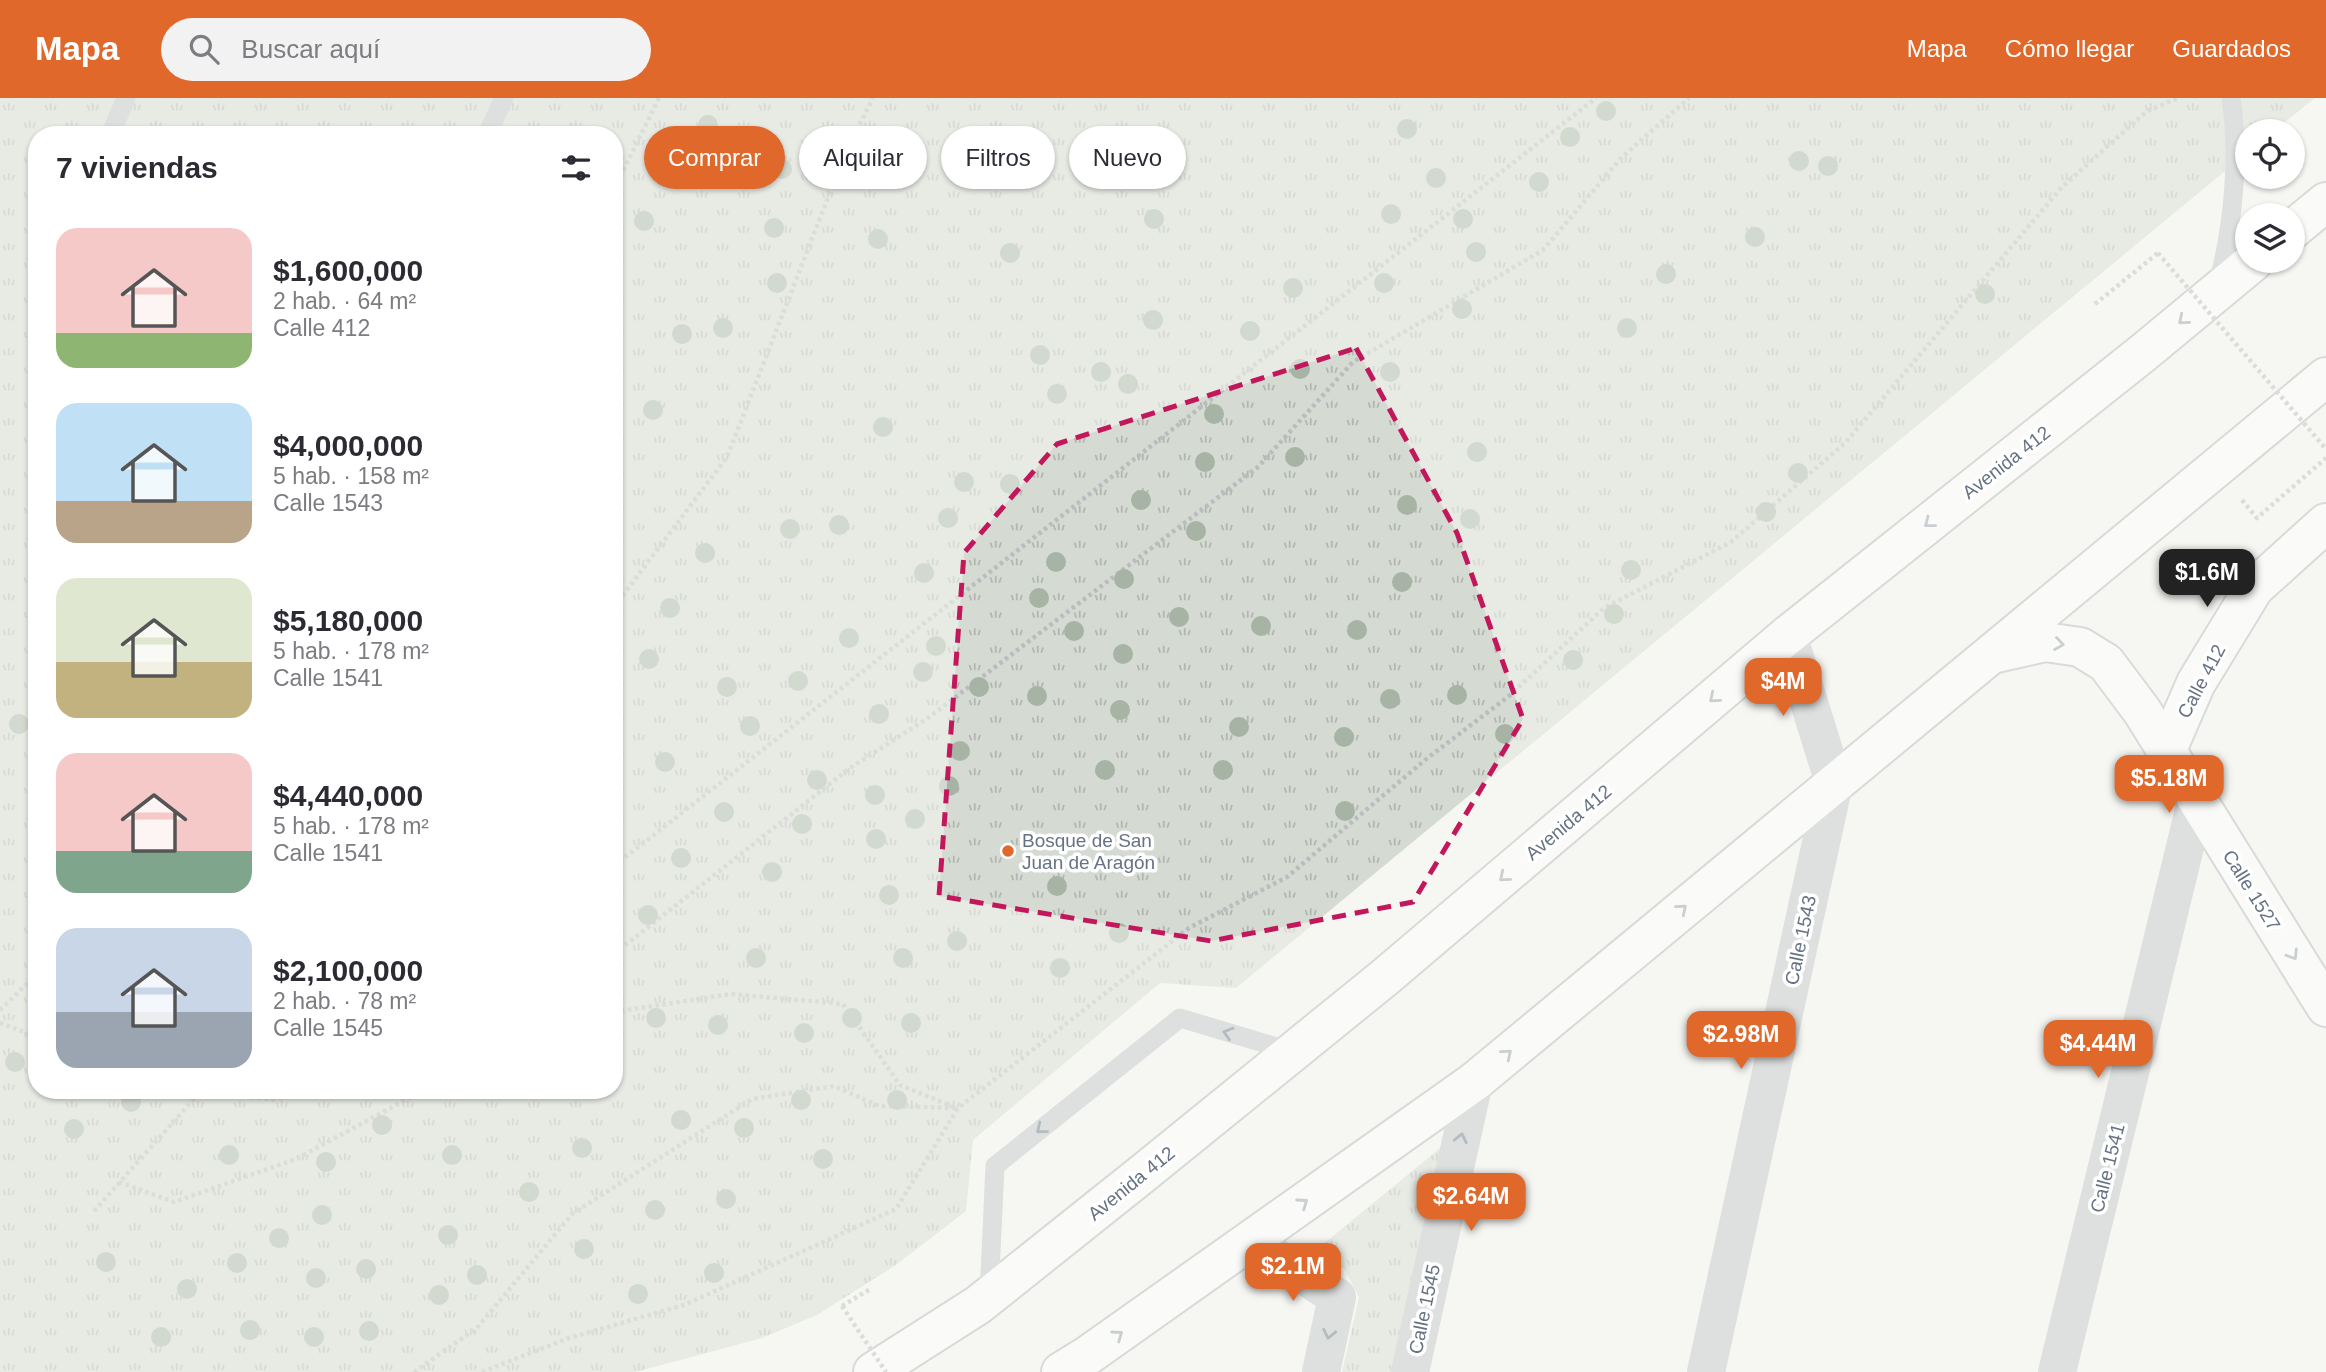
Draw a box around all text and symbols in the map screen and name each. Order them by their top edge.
search box [161,18,651,81]
text: Mapa [35,30,119,67]
icon: search [185,30,223,68]
text: Buscar aquí [241,34,380,64]
text: Mapa [1907,35,1967,62]
text: Cómo llegar [2005,35,2134,62]
text: Guardados [2172,35,2291,62]
map controls [2235,119,2305,273]
button: locate [2235,119,2305,189]
chip: Comprar [644,126,785,189]
chip: Alquilar [799,126,927,189]
chip: Filtros [941,126,1055,189]
chip: Nuevo [1069,126,1186,189]
icon: filters [557,149,595,187]
text: 7 viviendas [56,151,218,184]
button: layers [2235,203,2305,273]
text: $1,600,000 [273,254,423,287]
icon: home [112,256,196,340]
text: 2 hab. · 64 m² [273,288,416,314]
one-way arrow [2178,312,2191,324]
text: Calle 412 [273,315,370,341]
street label: Avenida 412 [1958,422,2054,503]
text: $4,000,000 [273,429,423,462]
icon: home [112,431,196,515]
text: 5 hab. · 158 m² [273,463,429,489]
text: Calle 1543 [273,490,383,516]
one-way arrow [1924,515,1936,528]
pin: $1.6M [2158,550,2256,609]
text: $1.6M [2175,559,2239,585]
text: $5,180,000 [273,604,423,637]
icon: home [112,606,196,690]
one-way arrow [2053,637,2065,652]
text: 5 hab. · 178 m² [273,638,429,664]
street label: Calle 412 [2173,641,2230,722]
pin: $4M [1749,658,1817,718]
text: Calle 1541 [273,665,383,691]
text: $4M [1761,668,1805,694]
one-way arrow [1710,690,1723,702]
pin: $5.18M [2112,756,2226,815]
text: $5.18M [2131,765,2207,791]
text: $4,440,000 [273,779,423,812]
street label: Avenida 412 [1521,780,1615,864]
icon: home [112,781,196,865]
text: 5 hab. · 178 m² [273,813,429,839]
place label: Bosque de San Juan de Aragón [1022,830,1155,873]
text: Calle 1541 [273,840,383,866]
marker: Bosque de San Juan de Aragón [1000,843,1016,859]
street label: Calle 1527 [2219,846,2285,934]
one-way arrow [1499,869,1512,881]
street label: Calle 1543 [1781,893,1820,987]
one-way arrow [1673,905,1686,917]
one-way arrow [2285,947,2298,960]
text: $2,100,000 [273,954,423,987]
icon: home [112,956,196,1040]
text: 2 hab. · 78 m² [273,988,416,1014]
pin: $2.98M [1684,1012,1798,1071]
text: Calle 1545 [273,1015,383,1041]
pin: $4.44M [2041,1020,2155,1080]
text: $2.98M [1703,1021,1779,1047]
one-way arrow [1222,1026,1234,1041]
text: $4.44M [2060,1030,2136,1056]
one-way arrow [1499,1050,1511,1063]
one-way arrow [1037,1121,1050,1133]
street label: Calle 1541 [2086,1122,2129,1215]
one-way arrow [1453,1132,1468,1144]
street label: Avenida 412 [1084,1142,1179,1225]
pin: $2.64M [1414,1174,1528,1233]
text: $2.64M [1433,1183,1509,1209]
one-way arrow [1295,1199,1308,1211]
pin: $2.1M [1244,1244,1342,1303]
text: $2.1M [1261,1253,1325,1279]
street label: Calle 1545 [1405,1262,1444,1356]
one-way arrow [1323,1328,1338,1340]
one-way arrow [1110,1331,1123,1343]

